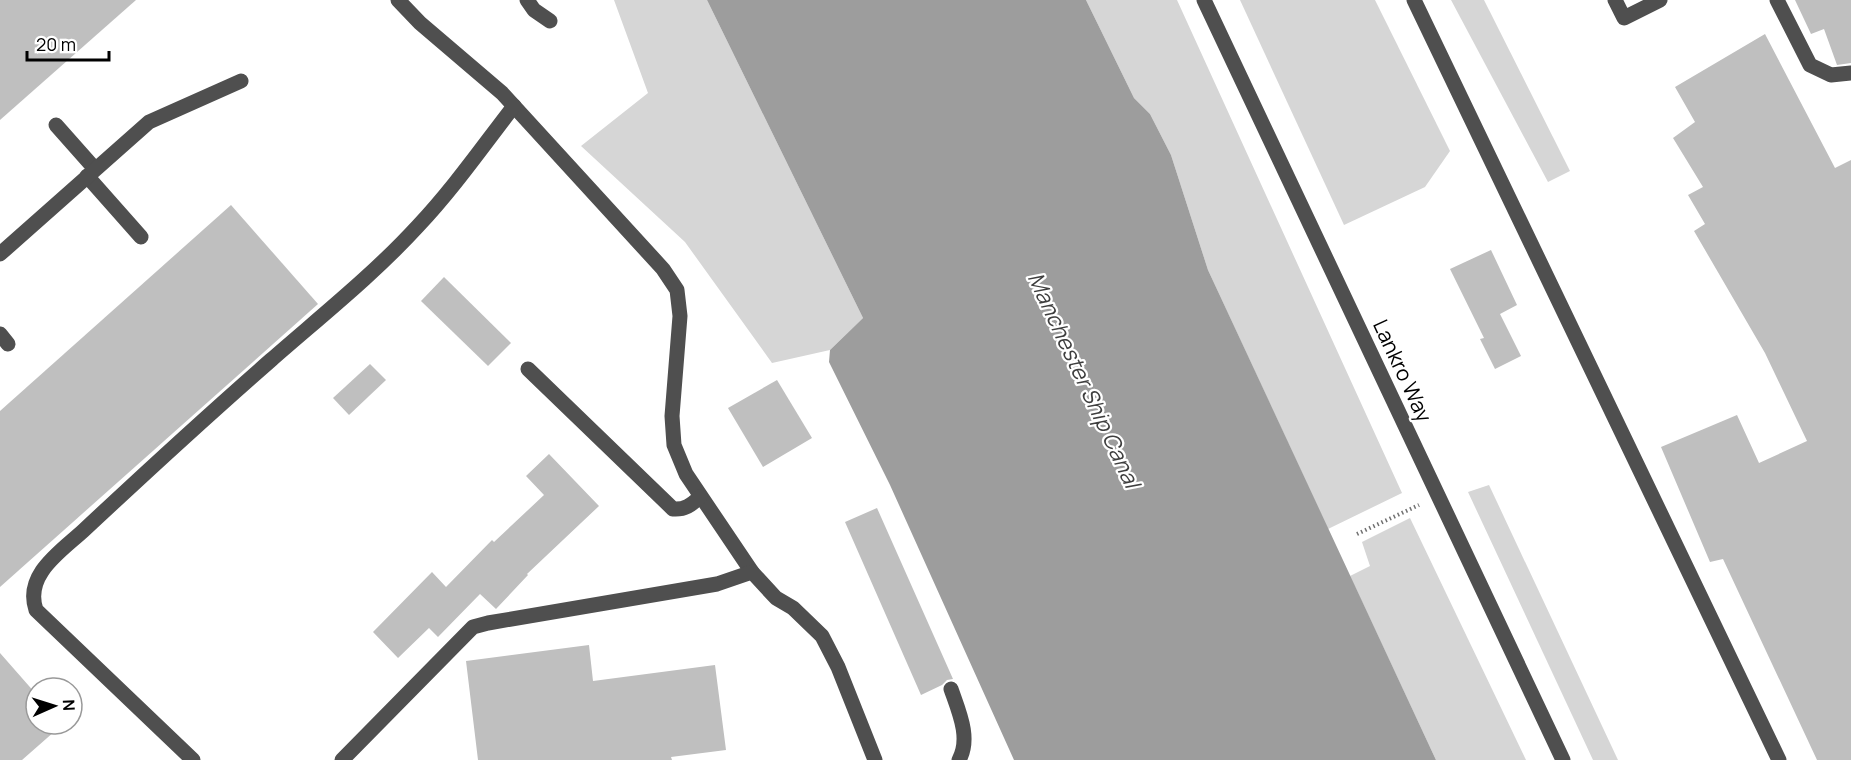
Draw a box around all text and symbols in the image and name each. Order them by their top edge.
scale bar [27,24,110,62]
text: 20 m [36,32,76,56]
water label: Manchester Ship Canal [1021,267,1148,495]
street label: Lankro Way [1367,315,1439,426]
north arrow [24,676,84,736]
text: N [58,699,80,712]

